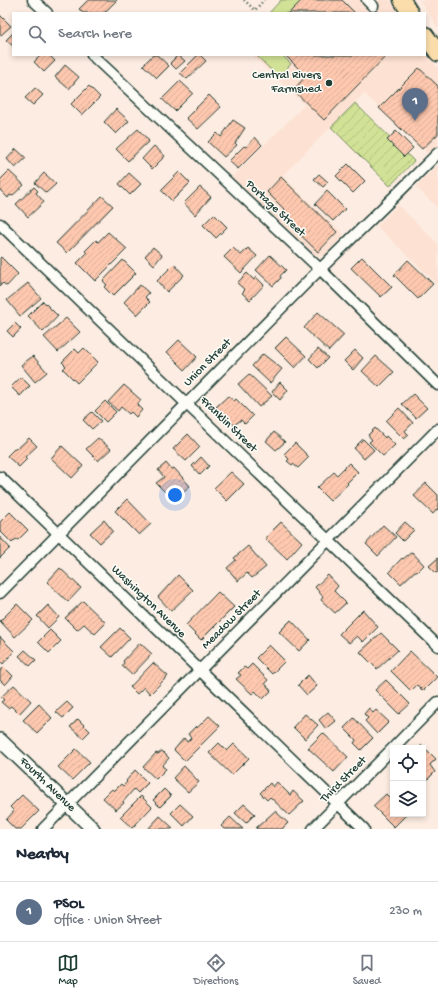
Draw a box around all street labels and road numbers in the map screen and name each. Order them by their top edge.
street label: Portage Street [242,177,309,241]
street label: Union Street [181,335,236,390]
street label: Franklin Street [196,394,260,456]
street label: Washington Avenue [108,563,189,642]
street label: Meadow Street [199,586,266,653]
street label: Third Street [317,753,371,807]
street label: Fourth Avenue [15,754,79,816]

